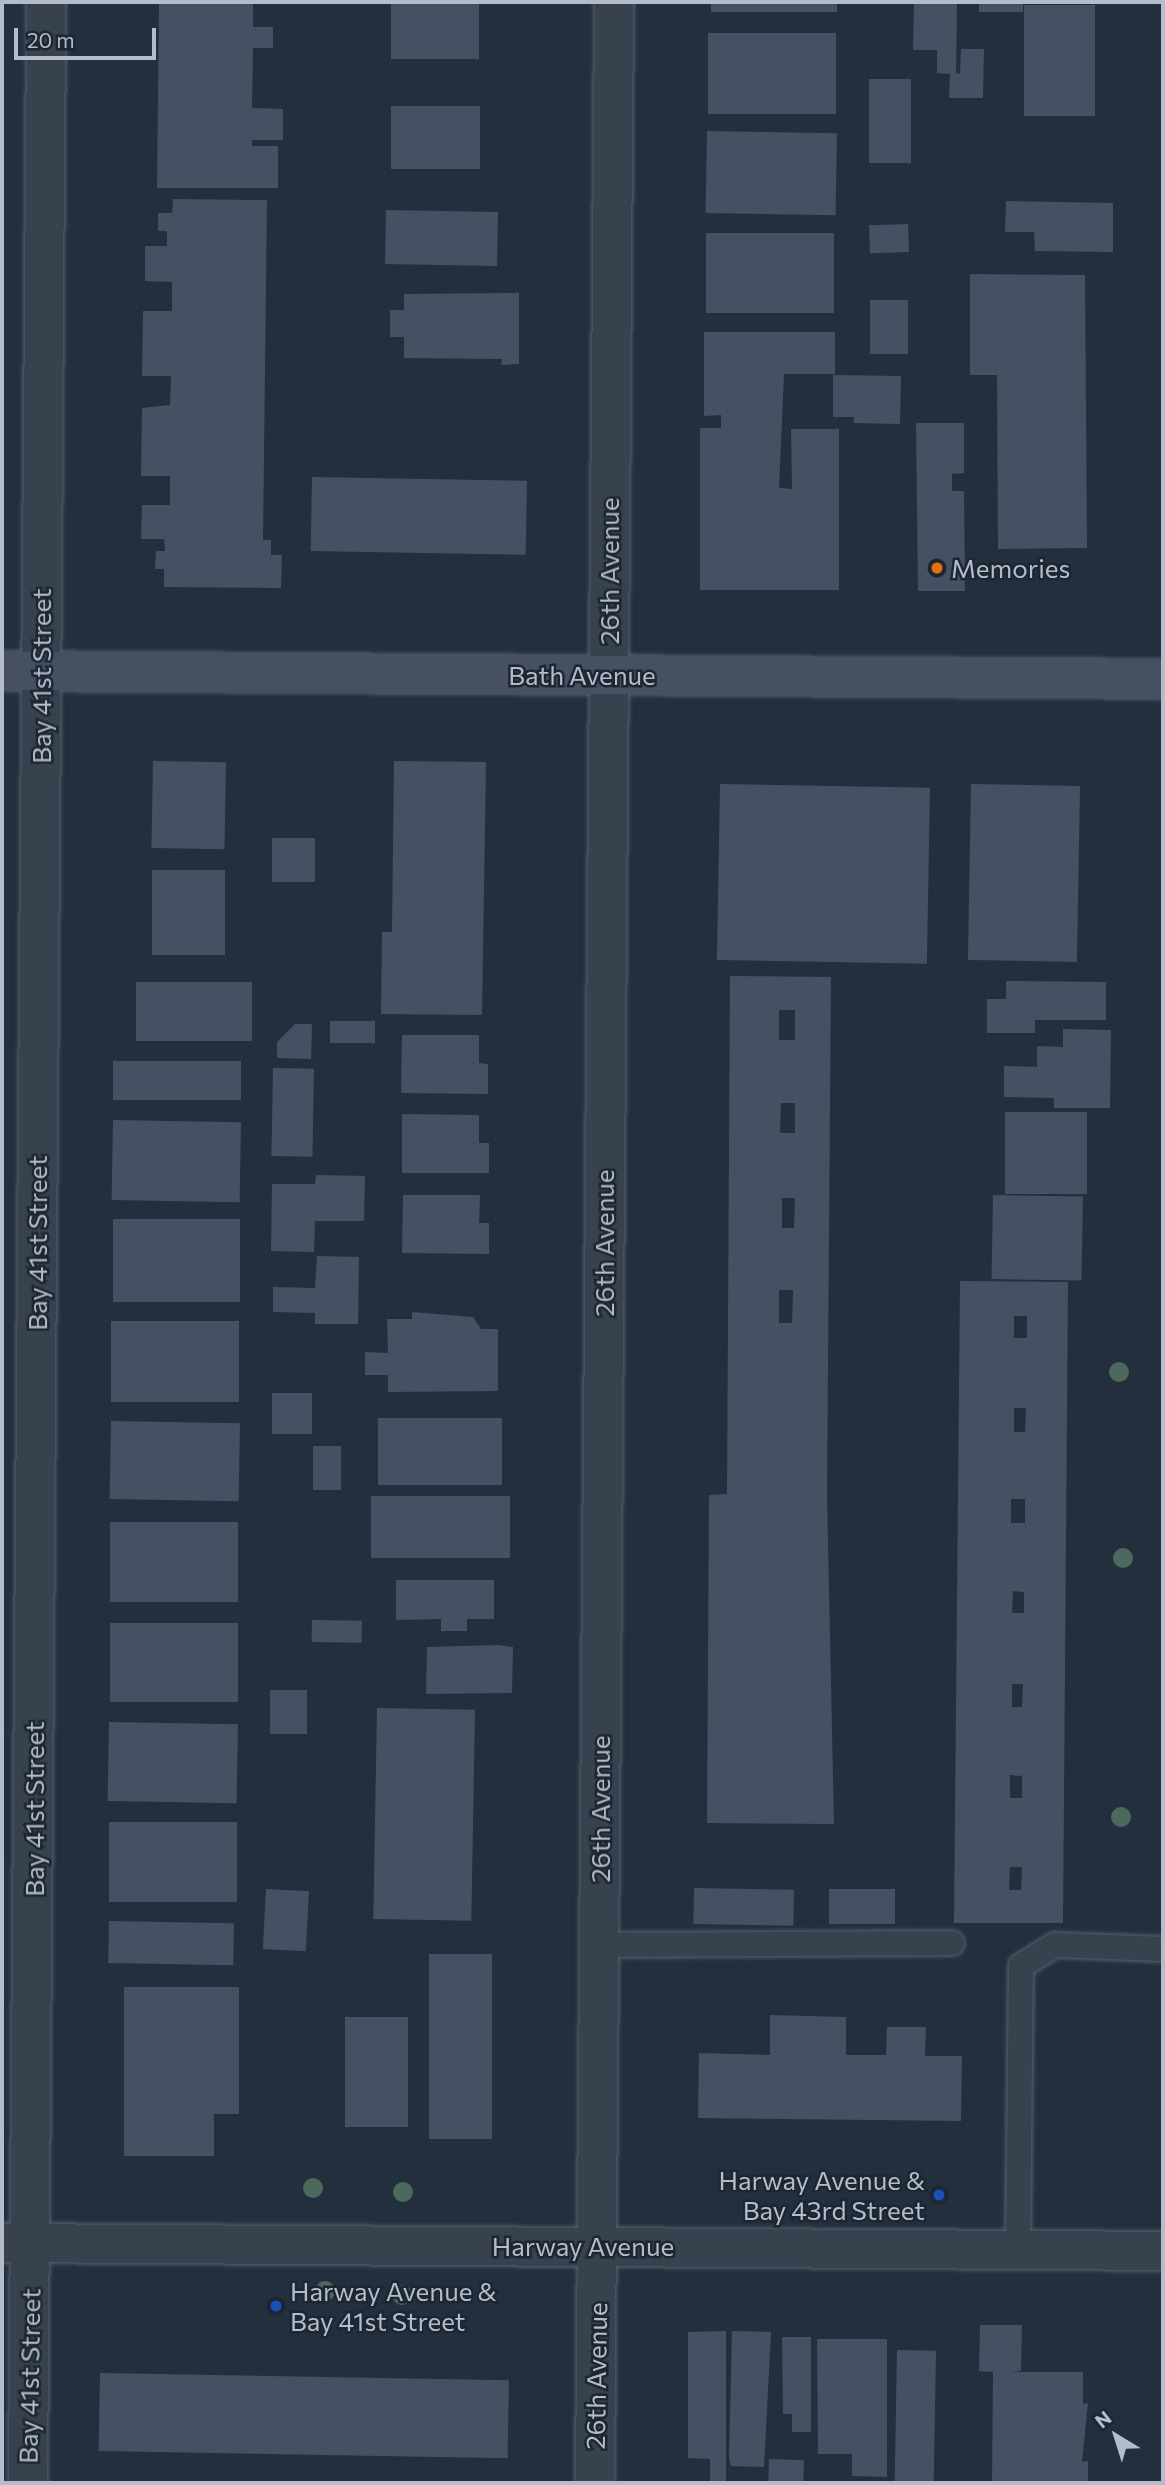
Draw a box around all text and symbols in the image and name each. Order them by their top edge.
scale bar [18,14,159,58]
text: 20 m [27,27,75,52]
street label: 26th Avenue [593,497,625,645]
place label: Memories [951,552,1070,584]
marker: Memories [929,560,945,576]
street label: Bay 41st Street [25,588,57,764]
street label: Bath Avenue [508,659,656,691]
street label: Bay 41st Street [21,1155,53,1331]
street label: 26th Avenue [588,1169,620,1317]
street label: Bay 41st Street [18,1721,50,1897]
street label: 26th Avenue [584,1735,616,1883]
place label: Harway Avenue & Bay 43rd Street [719,2164,925,2226]
marker: Harway Avenue & Bay 43rd Street [931,2187,947,2203]
street label: Harway Avenue [492,2230,674,2262]
place label: Harway Avenue & Bay 41st Street [290,2275,496,2336]
street label: Bay 41st Street [12,2288,46,2464]
marker: Harway Avenue & Bay 41st Street [268,2298,284,2314]
street label: 26th Avenue [579,2302,613,2450]
north arrow [1081,2401,1151,2471]
text: N [1090,2406,1115,2433]

